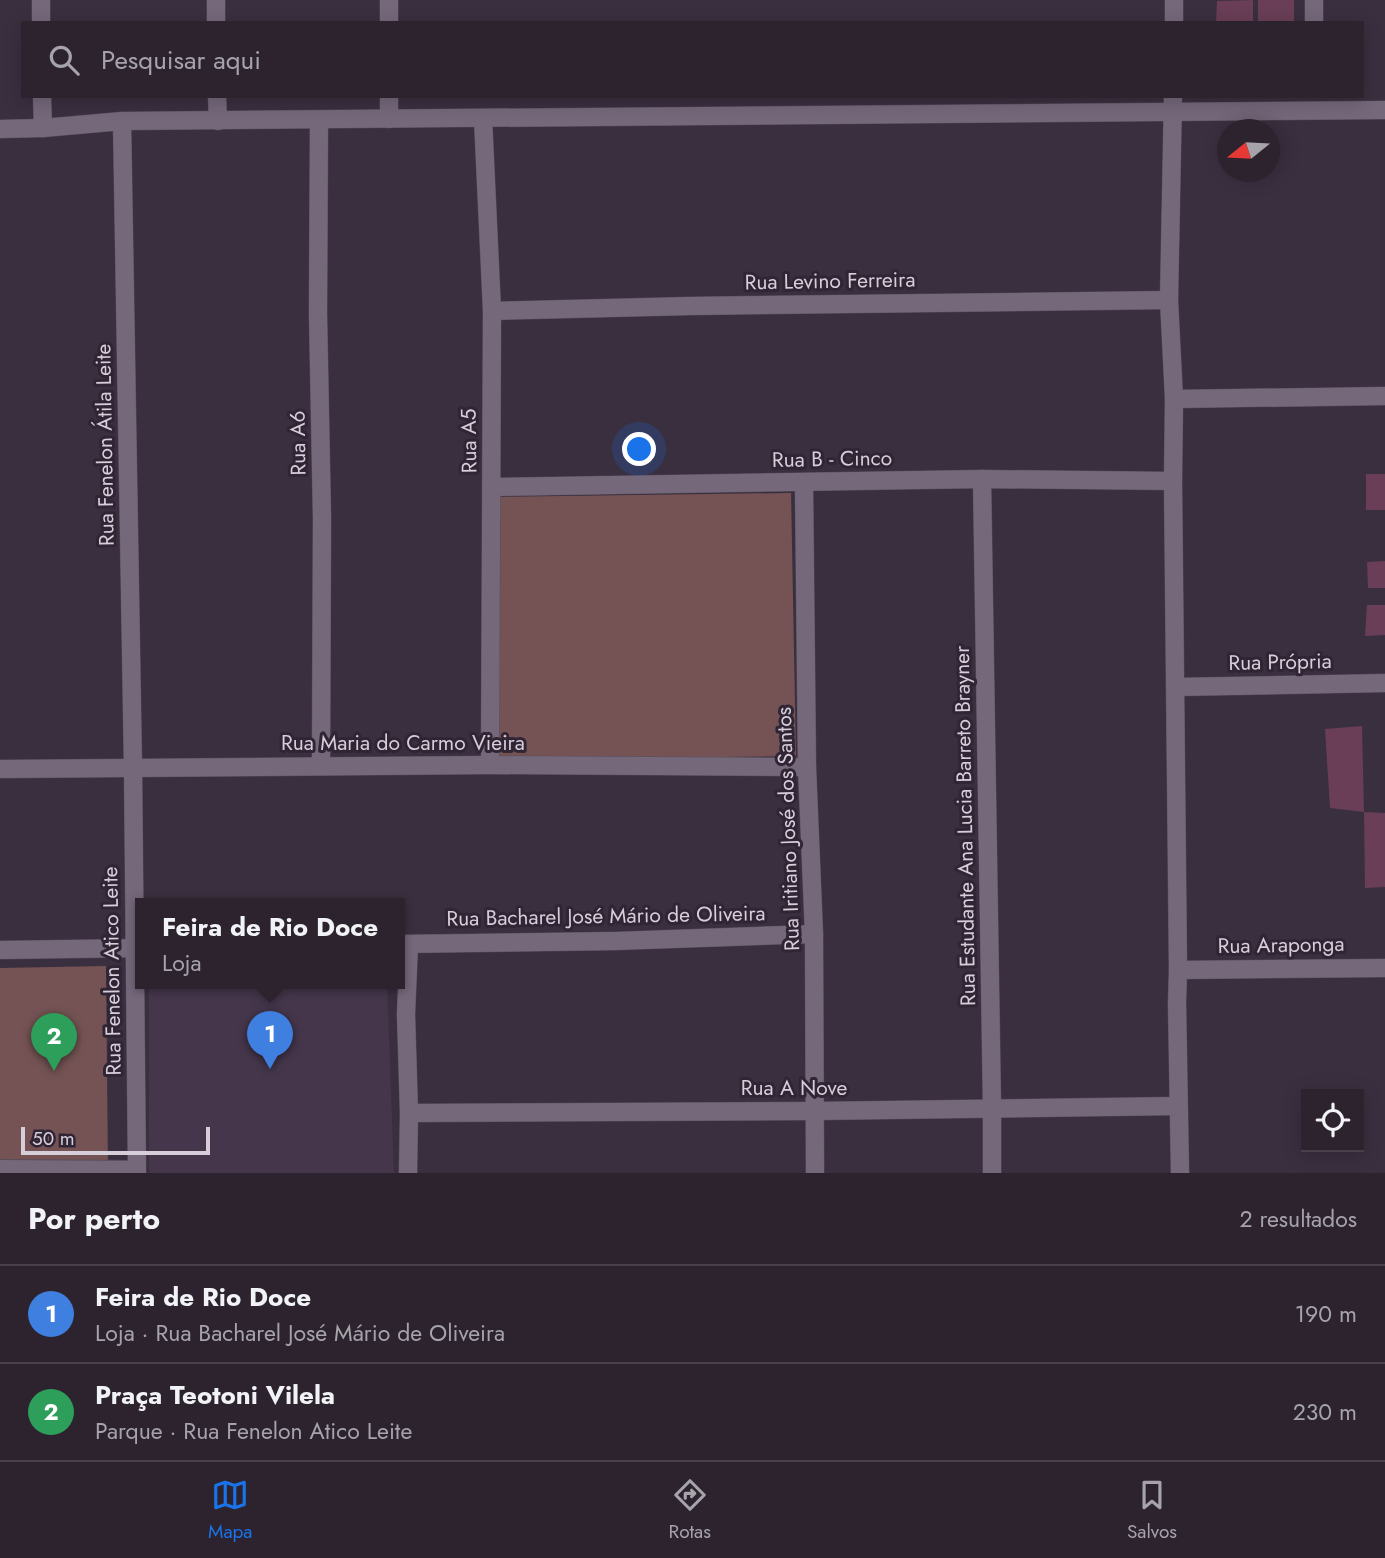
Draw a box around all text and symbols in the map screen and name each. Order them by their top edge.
search box [21,21,1364,98]
icon: search [45,41,83,79]
text: Pesquisar aqui [101,41,261,79]
north arrow [1217,119,1280,182]
street label: Rua Levino Ferreira [744,265,916,297]
street label: Rua Fenelon Átila Leite [88,343,122,547]
street label: Rua A5 [453,408,485,474]
street label: Rua A6 [282,410,314,476]
your location [622,432,656,466]
street label: Rua B - Cinco [772,443,892,475]
street label: Rua Estudante Ana Lucia Barreto Brayner [947,645,983,1006]
street label: Rua Própria [1228,646,1332,678]
street label: Rua Iritiano José dos Santos [769,706,807,952]
street label: Rua Maria do Carmo Vieira [281,728,525,758]
street label: Rua Fenelon Atico Leite [95,866,129,1076]
popup [135,898,405,989]
street label: Rua Bacharel José Mário de Oliveira [446,898,766,934]
text: Feira de Rio Doce [162,908,378,946]
street label: Rua Araponga [1217,929,1345,961]
text: Loja [162,946,202,980]
pin: 1 [247,1011,293,1069]
pin: 2 [31,1013,77,1071]
street label: Rua A Nove [741,1073,847,1103]
map controls [1301,1089,1364,1152]
button: locate [1301,1089,1364,1152]
scale bar [21,1124,210,1156]
text: 50 m [32,1125,75,1152]
text: Por perto [28,1197,160,1240]
text: 2 resultados [1239,1202,1357,1236]
text: Feira de Rio Doce [95,1278,311,1316]
text: 1 [45,1297,57,1331]
text: 190 m [1295,1297,1357,1331]
text: Loja · Rua Bacharel José Mário de Oliveira [95,1316,505,1350]
text: Praça Teotoni Vilela [95,1376,335,1414]
text: 2 [43,1395,59,1429]
text: 230 m [1293,1395,1357,1429]
text: Parque · Rua Fenelon Atico Leite [95,1414,412,1448]
tab: Mapa [208,1476,253,1545]
tab: Rotas [669,1476,711,1545]
tab: Salvos [1127,1476,1177,1545]

